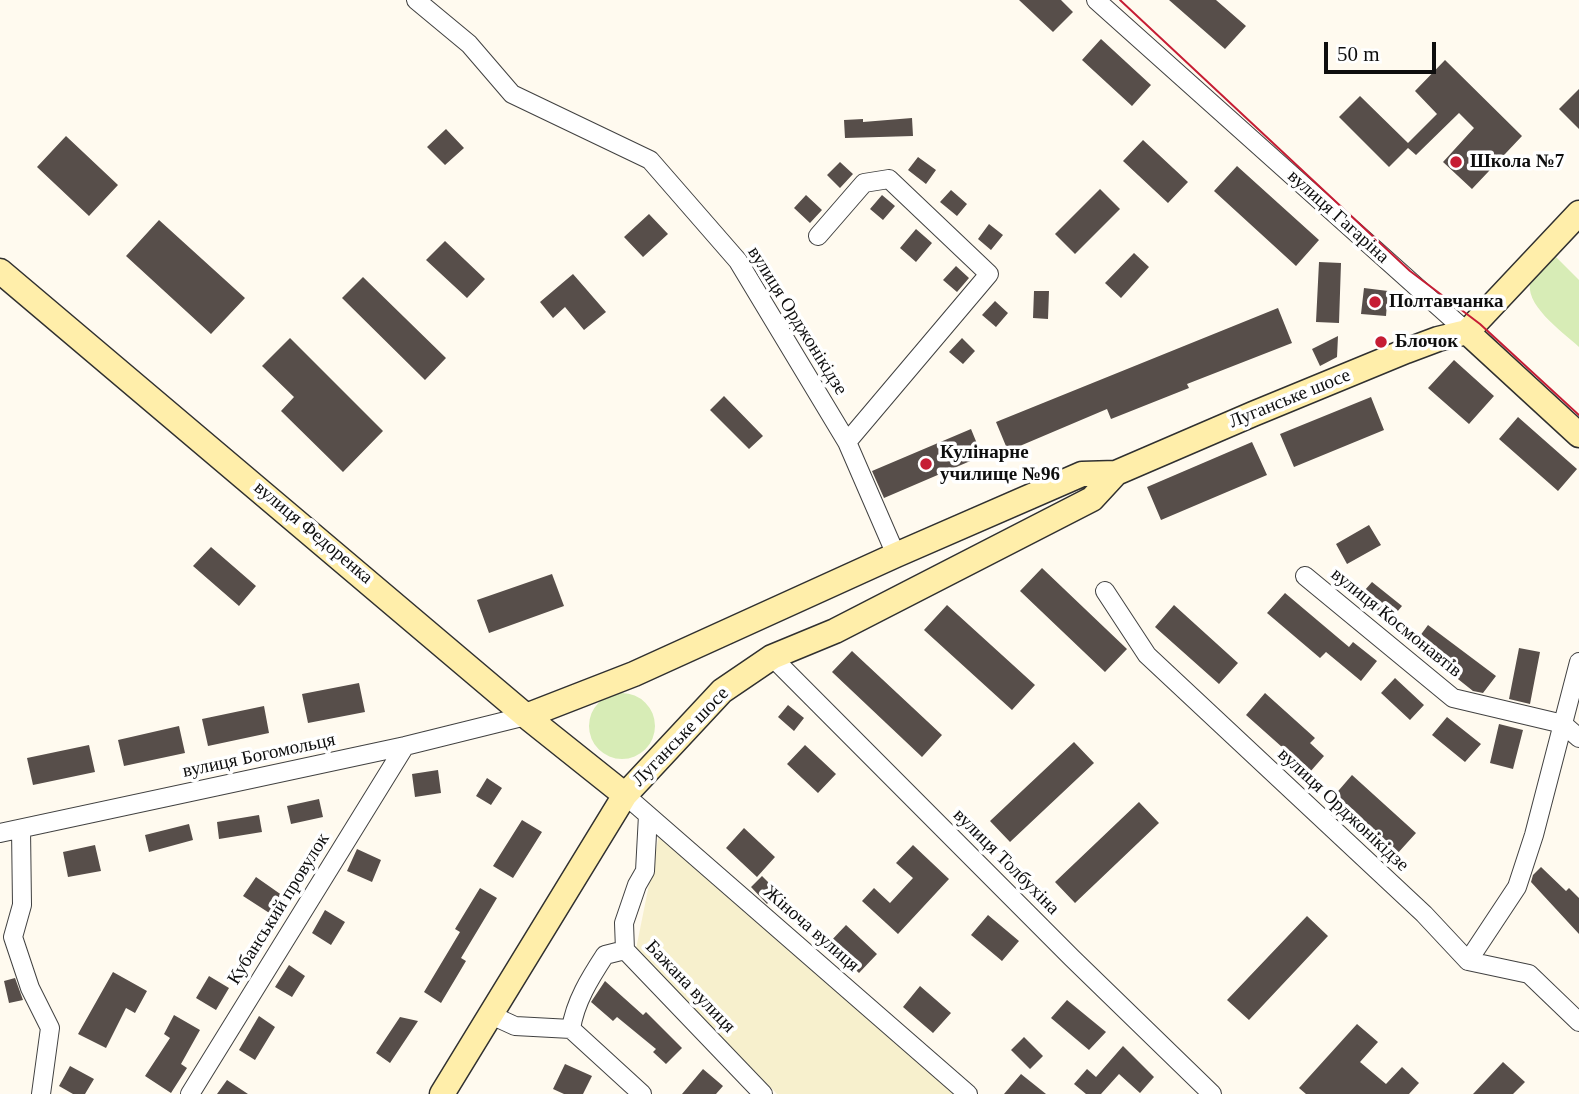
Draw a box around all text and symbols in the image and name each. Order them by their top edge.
scale bar [1327,28,1439,72]
text: 50 m [1337,42,1380,66]
place label: Школа №7 [1470,151,1564,173]
marker: Школа №7 [1448,154,1464,170]
street label: вулиця Гагаріна [1282,165,1394,269]
street label: вулиця Орджонікідзе [742,243,852,399]
place label: Полтавчанка [1389,291,1504,313]
marker: Полтавчанка [1367,294,1383,310]
place label: Блочок [1395,331,1458,353]
marker: Блочок [1373,334,1389,350]
street label: Луганське шосе [1226,364,1354,434]
place label: Кулінарне училище №96 [940,442,1060,486]
marker: Кулінарне училище №96 [918,456,934,472]
street label: вулиця Федоренка [249,477,377,589]
street label: вулиця Космонавтів [1326,563,1466,683]
street label: Луганське шосе [628,683,734,791]
street label: вулиця Богомольця [181,729,337,783]
street label: вулиця Орджонікідзе [1273,743,1413,877]
street label: вулиця Толбухіна [948,804,1064,920]
street label: Кубанський провулок [223,829,335,989]
street label: Жіноча вулиця [758,881,864,977]
street label: Бажана вулиця [640,936,740,1038]

